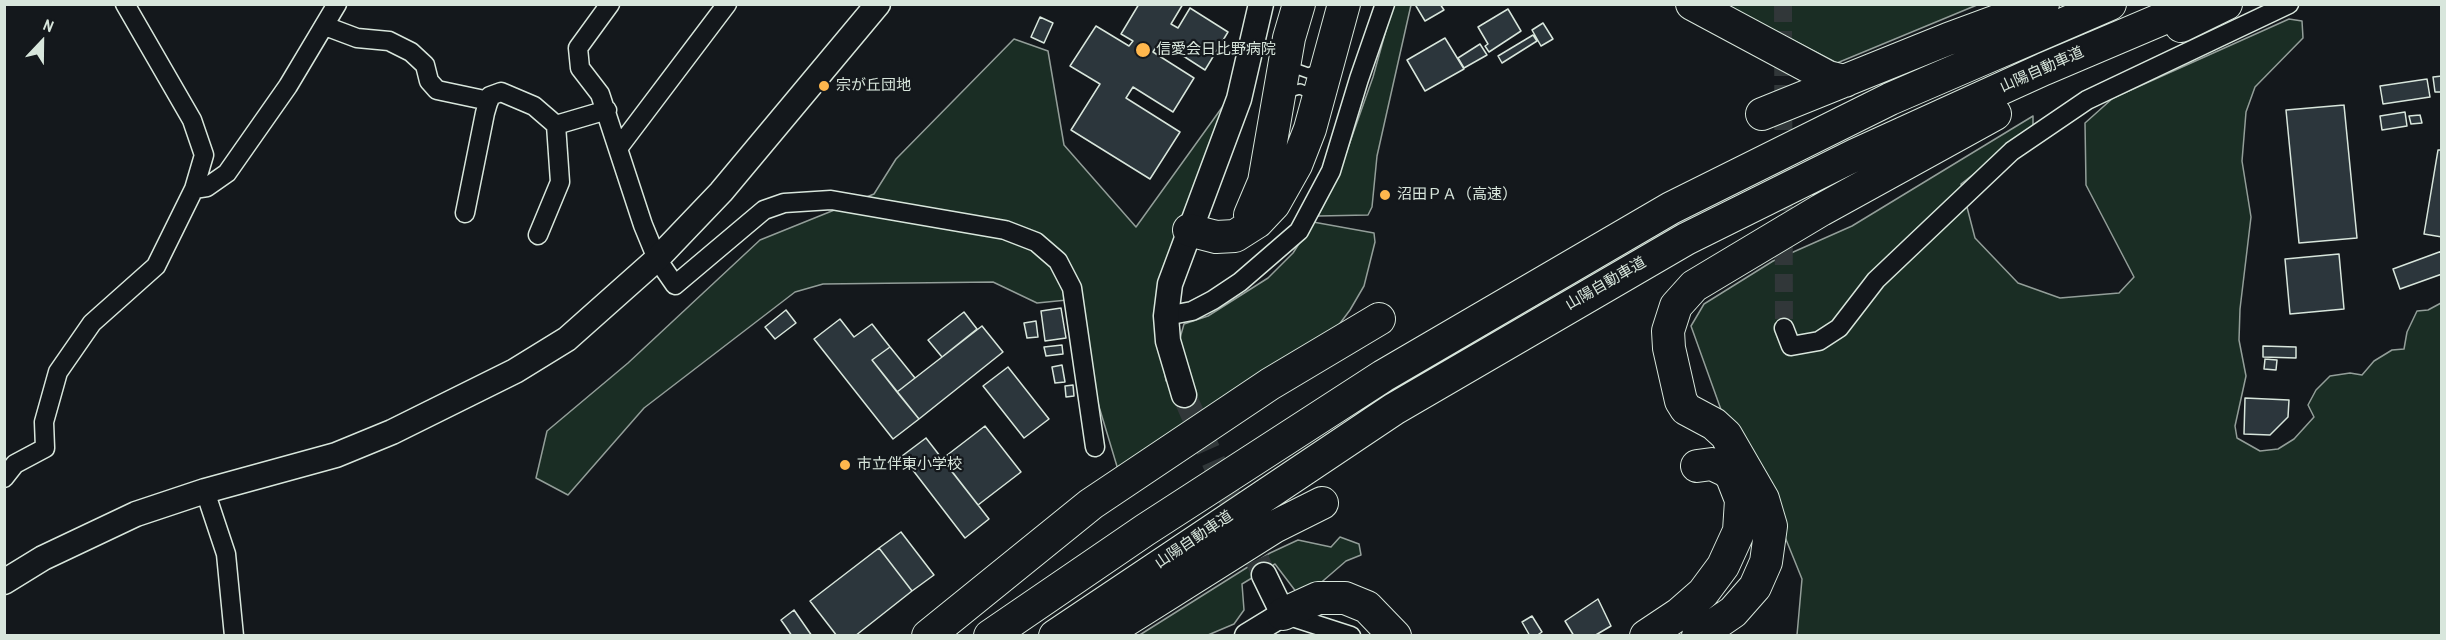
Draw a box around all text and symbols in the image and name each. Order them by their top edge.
north arrow [12,12,72,72]
text: N [40,13,57,37]
marker: 信愛会日比野病院 [1134,41,1152,59]
place label: 信愛会日比野病院 [1156,41,1276,59]
street label: 山陽自動車道 [1997,43,2087,97]
place label: 宗が丘団地 [836,77,911,95]
marker: 宗が丘団地 [817,79,831,93]
place label: 沼田ＰＡ（高速） [1397,186,1517,204]
marker: 沼田ＰＡ（高速） [1378,188,1392,202]
street label: 山陽自動車道 [1563,254,1649,314]
place label: 市立伴東小学校 [857,456,962,474]
marker: 市立伴東小学校 [838,458,852,472]
street label: 山陽自動車道 [1152,507,1236,573]

